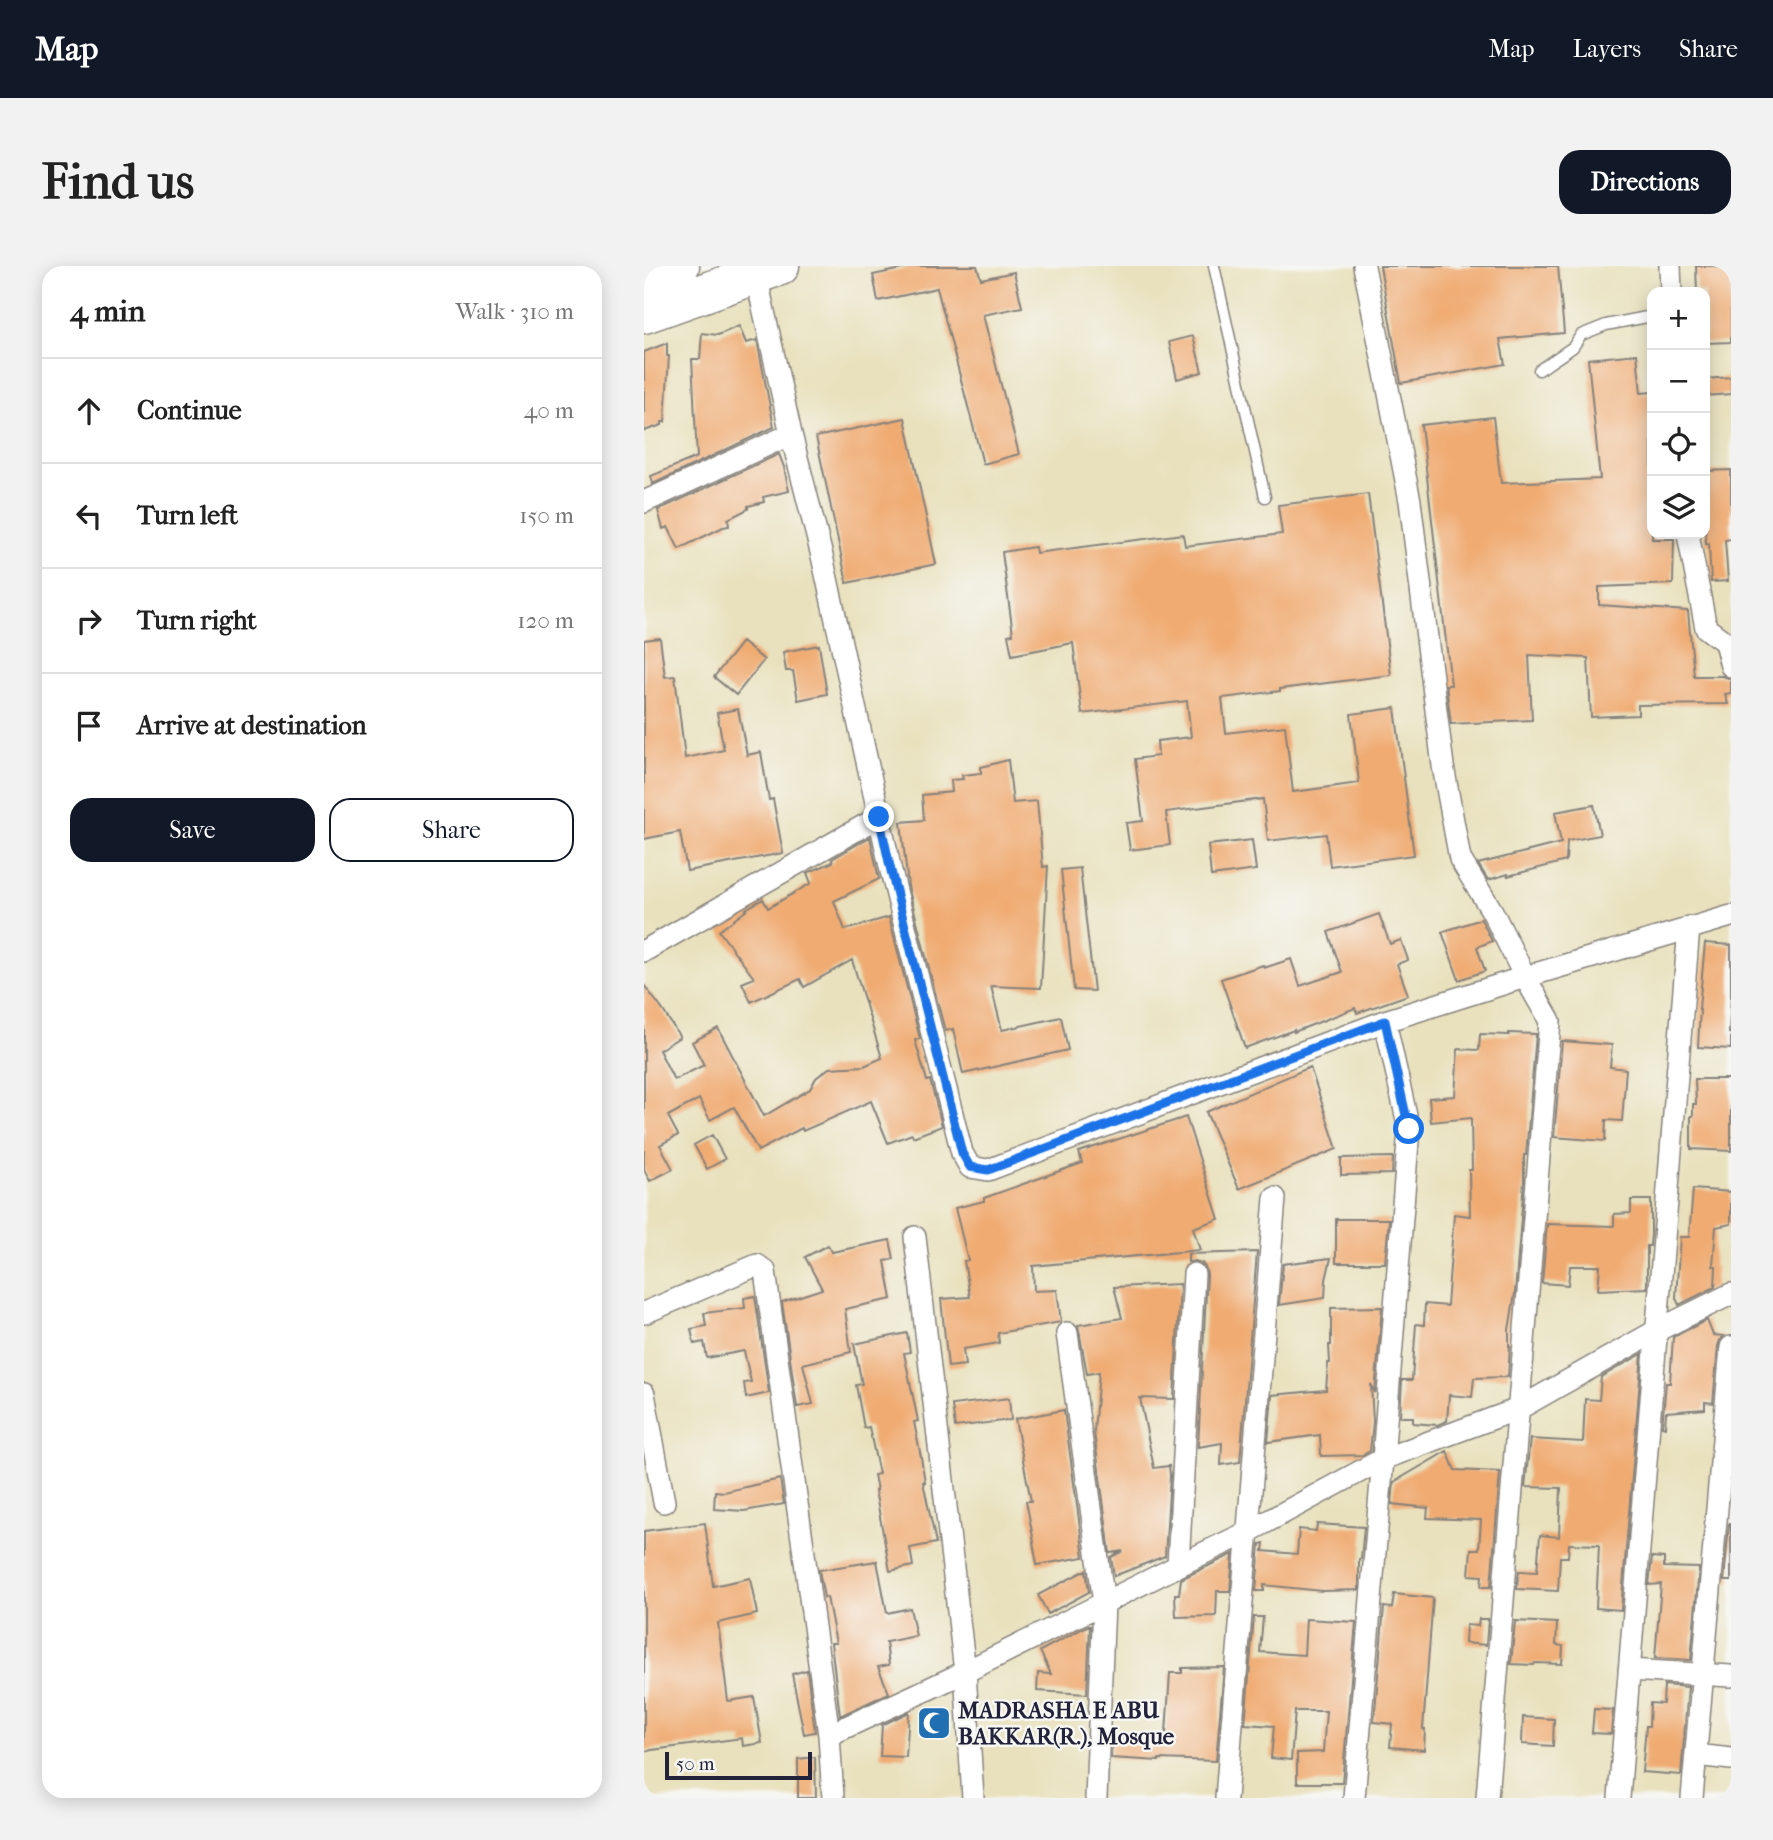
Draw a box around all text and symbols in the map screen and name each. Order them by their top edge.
text: Map [35,30,98,69]
text: Map [1489,35,1535,63]
text: Layers [1573,35,1641,63]
text: Share [1679,35,1738,63]
button: Directions [1559,150,1731,214]
text: Find us [42,153,194,211]
map controls [1647,287,1710,539]
button: + [1647,287,1710,350]
text: 4 min [70,294,145,329]
text: Walk · 310 m [455,298,574,325]
button: − [1647,350,1710,413]
icon: ahead [70,392,108,430]
text: Continue [137,395,242,426]
text: 40 m [524,397,574,424]
button: locate [1647,413,1710,476]
button: layers [1647,476,1710,539]
icon: left [70,497,108,535]
text: Turn left [137,500,238,531]
text: 150 m [519,502,574,529]
icon: right [70,602,108,640]
text: Turn right [137,605,257,636]
text: 120 m [517,607,574,634]
icon: arrive [70,707,108,745]
text: Arrive at destination [137,710,367,741]
button: Save [70,798,315,862]
button: Share [329,798,574,862]
route end [863,801,894,832]
route start [1393,1113,1424,1144]
place label: MADRASHA E ABU BAKKAR(R.), Mosque [958,1697,1175,1750]
mosque icon: MADRASHA E ABU BAKKAR(R.), Mosque [915,1704,953,1742]
scale bar [665,1749,812,1781]
text: 50 m [676,1753,715,1775]

